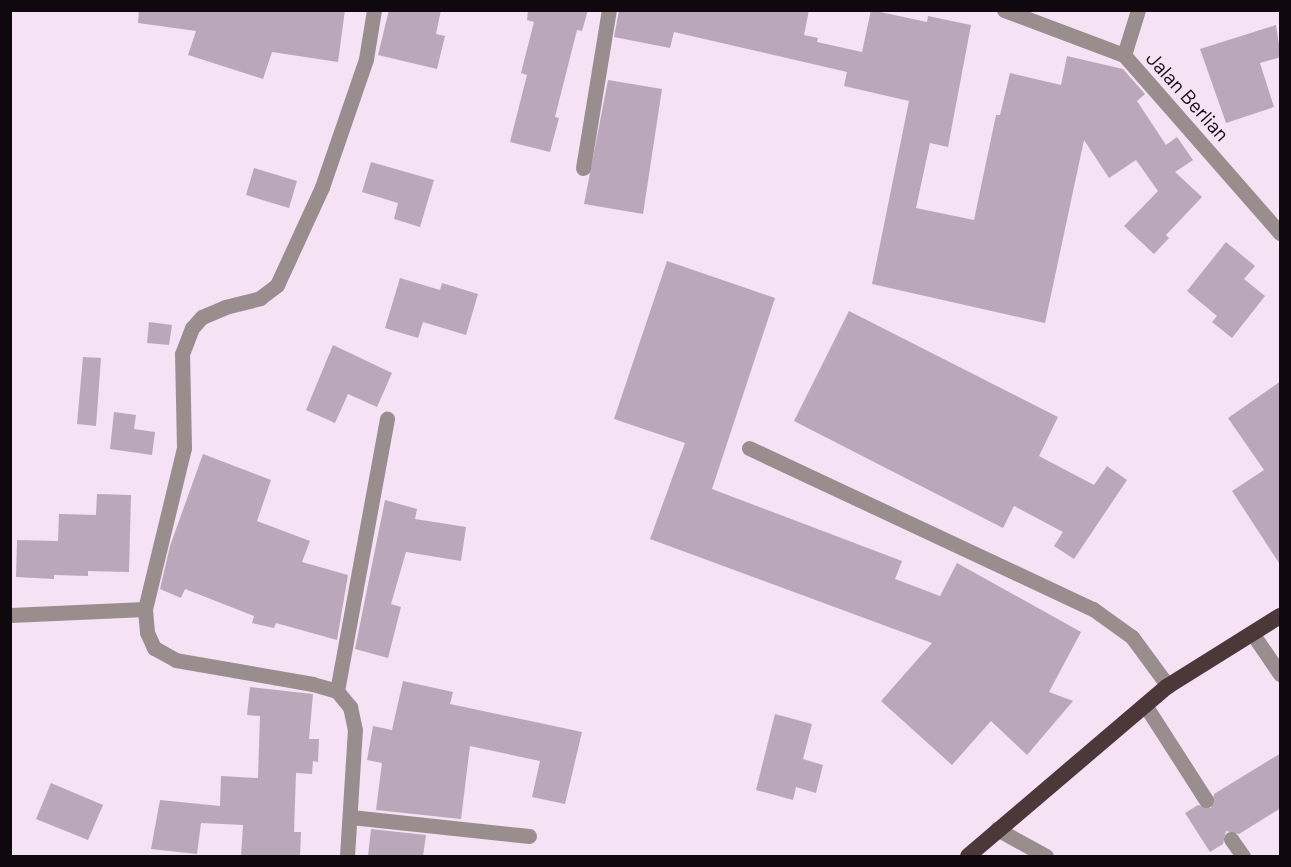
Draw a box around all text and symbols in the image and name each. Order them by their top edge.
street label: Jalan Berlian [1141,46,1235,146]

